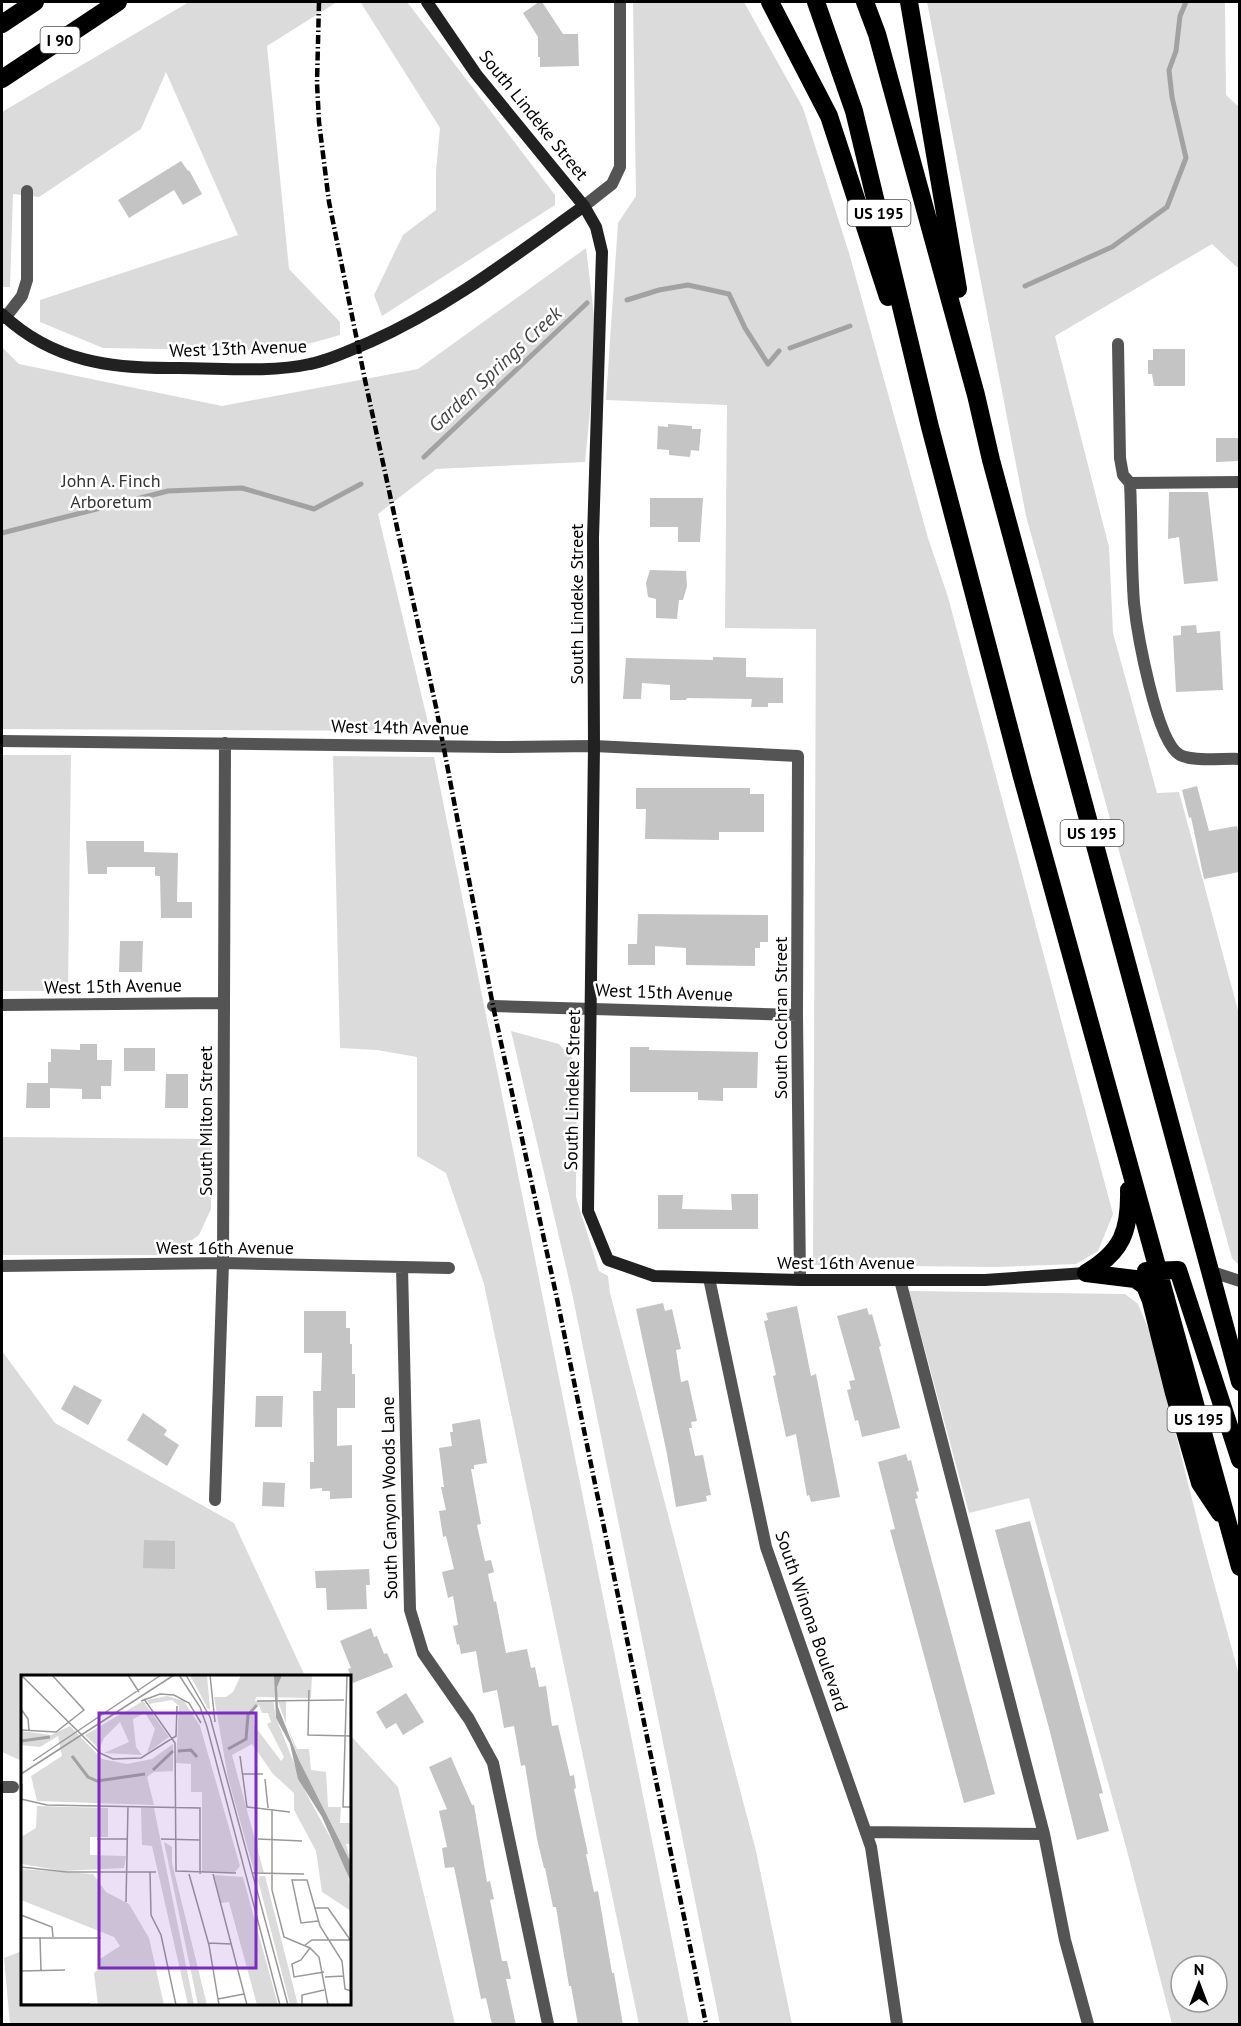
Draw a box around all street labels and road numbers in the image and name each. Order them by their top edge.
road number: I 90 [40,27,80,53]
street label: South Lindeke Street [474,45,594,185]
road number: US 195 [848,200,910,226]
street label: West 13th Avenue [169,334,307,362]
street label: South Lindeke Street [565,524,588,684]
street label: West 14th Avenue [331,714,469,740]
road number: US 195 [1060,820,1124,846]
street label: South Cochran Street [769,937,792,1099]
street label: West 15th Avenue [44,973,182,999]
street label: West 15th Avenue [595,978,733,1006]
street label: South Lindeke Street [559,1009,585,1171]
street label: South Milton Street [194,1046,217,1196]
street label: West 16th Avenue [156,1236,294,1259]
street label: West 16th Avenue [777,1251,915,1274]
street label: South Canyon Woods Lane [376,1396,402,1600]
road number: US 195 [1168,1406,1230,1432]
street label: South Winona Boulevard [770,1528,854,1714]

